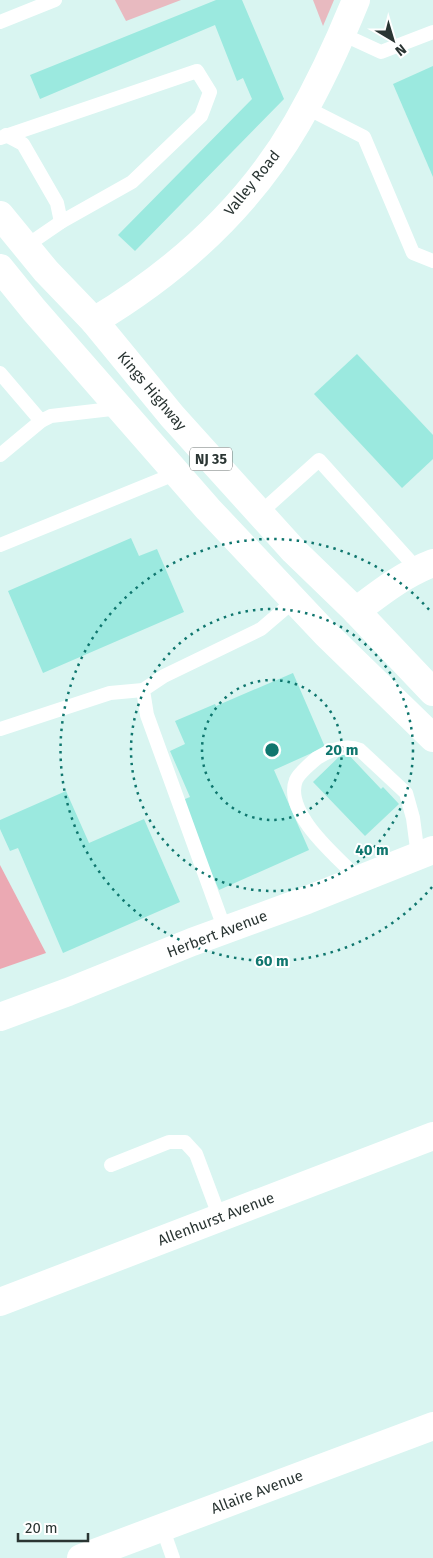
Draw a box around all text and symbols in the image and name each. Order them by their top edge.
north arrow [368,15,418,65]
text: N [392,40,410,59]
street label: Valley Road [220,147,284,219]
street label: Kings Highway [114,348,191,435]
road number: NJ 35 [190,448,232,470]
centre of rings [263,741,281,759]
text: 20 m [326,741,358,759]
text: 40 m [355,841,389,859]
street label: Herbert Avenue [164,907,270,961]
text: 60 m [255,952,289,970]
street label: Allenhurst Avenue [155,1188,277,1250]
street label: Allaire Avenue [209,1466,305,1518]
scale bar [18,1510,88,1542]
text: 20 m [25,1519,58,1537]

